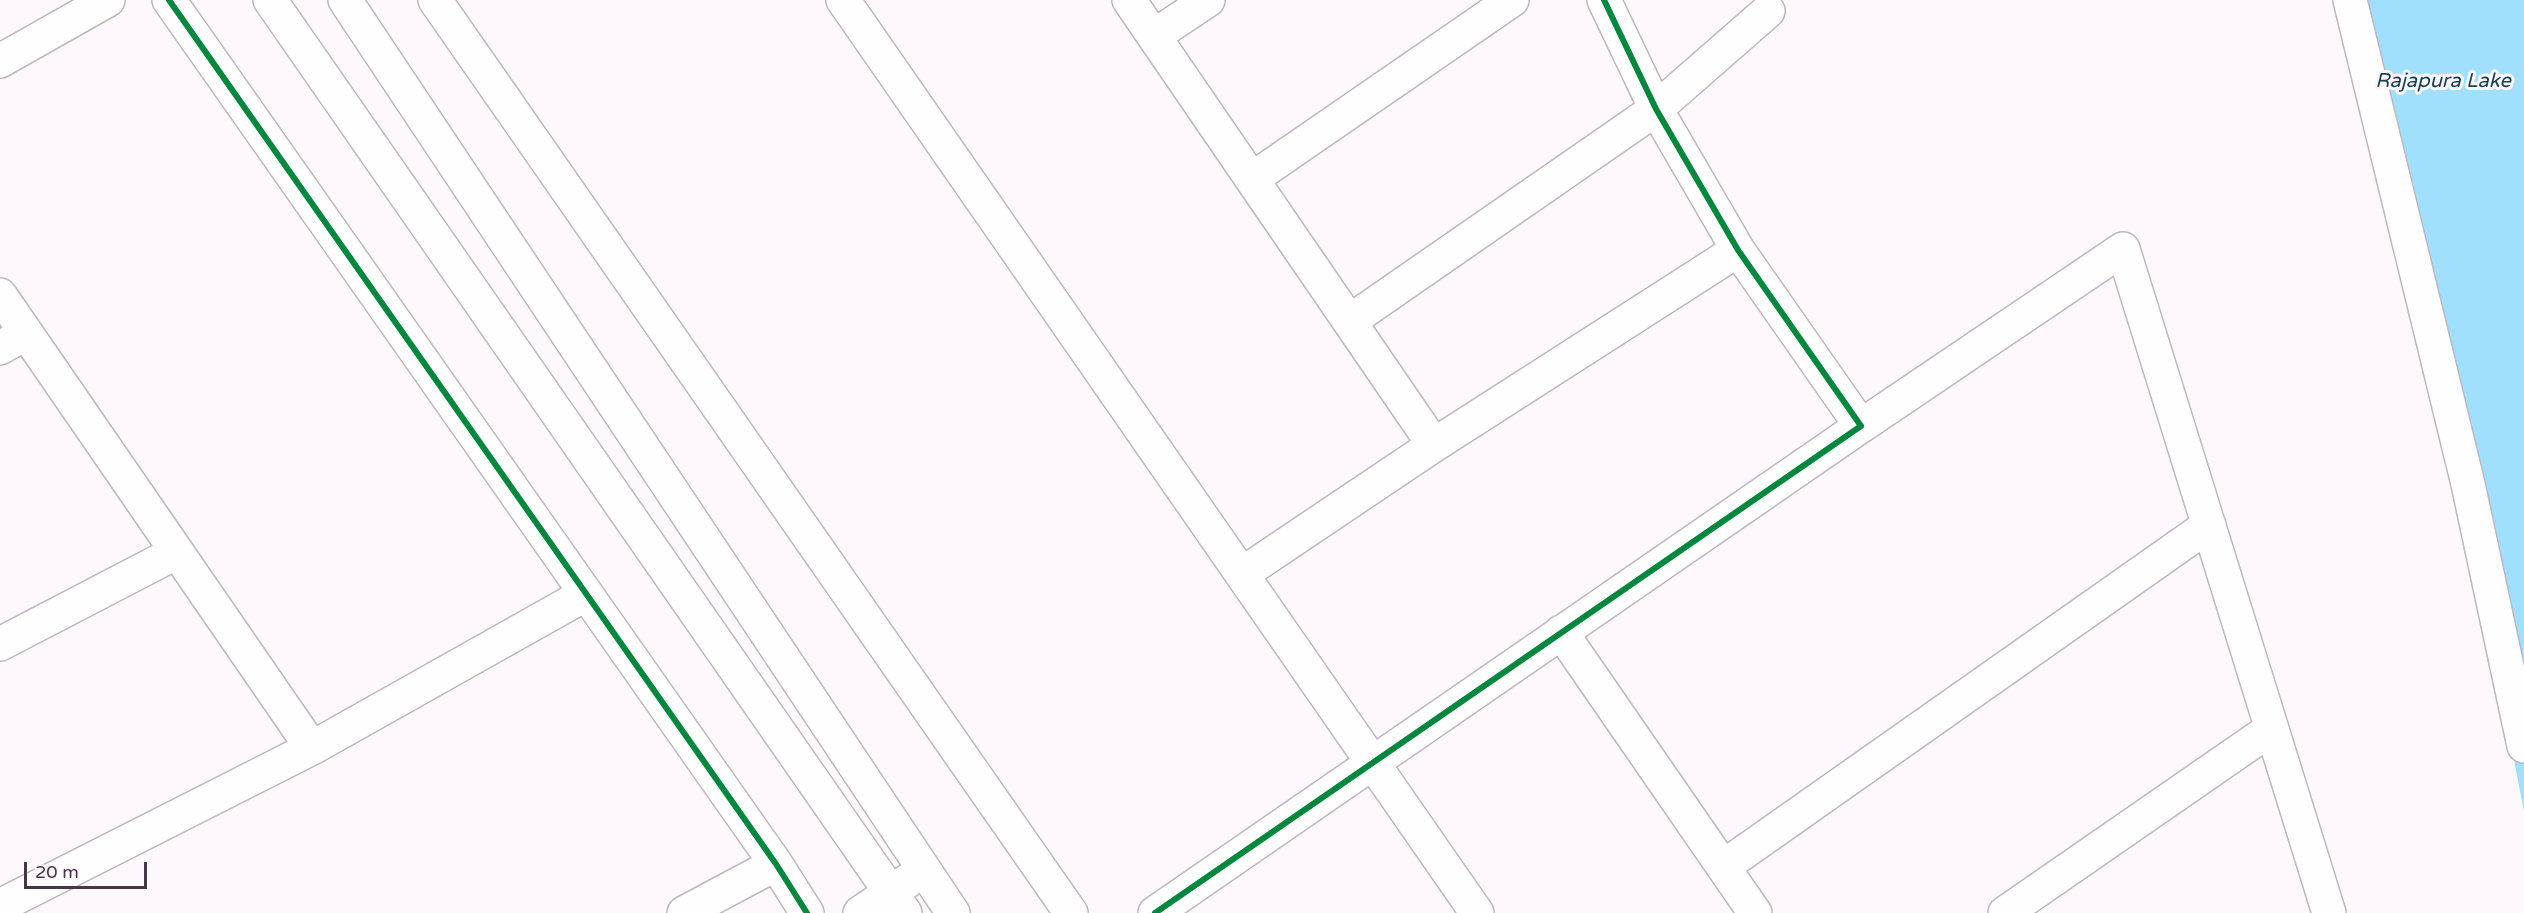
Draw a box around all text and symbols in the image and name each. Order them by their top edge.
water label: Rajapura Lake [2375,70,2511,94]
scale bar [27,850,150,888]
text: 20 m [35,861,79,883]

